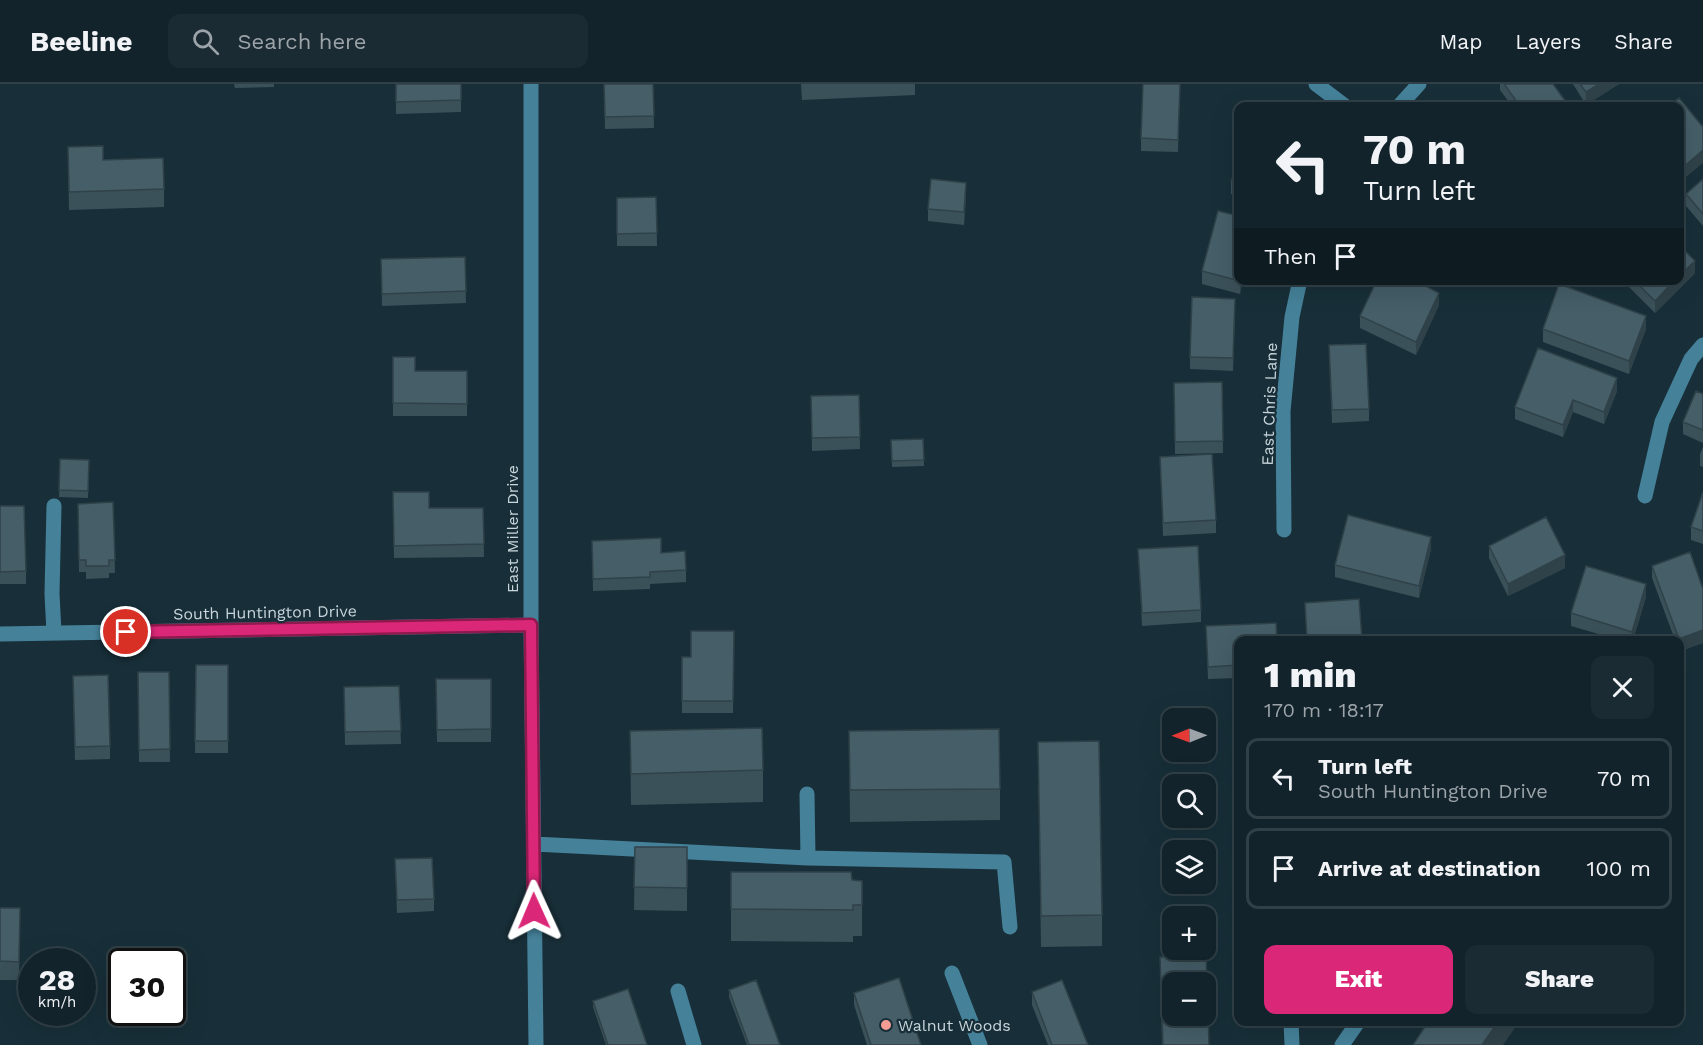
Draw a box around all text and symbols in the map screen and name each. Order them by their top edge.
search box [168,14,588,68]
text: Beeline [30,25,132,58]
icon: search [189,25,222,58]
text: Search here [237,29,366,54]
text: Map [1439,29,1482,54]
text: Layers [1515,29,1581,54]
text: Share [1614,29,1673,54]
text: 70 m [1363,125,1466,174]
icon: left [1264,126,1342,204]
text: Turn left [1363,175,1475,207]
icon: arrive [1329,240,1362,273]
text: Then [1264,244,1317,269]
street label: East Chris Lane [1258,342,1281,466]
street label: East Miller Drive [503,465,522,593]
street label: South Huntington Drive [173,601,357,624]
pin [100,606,151,657]
icon: arrive [109,615,142,648]
text: 1 min [1264,654,1357,696]
button: close [1591,656,1654,719]
text: 170 m · 18:17 [1264,698,1384,722]
north arrow [1162,708,1216,762]
map controls [1162,708,1216,1026]
text: Turn left [1318,754,1412,779]
icon: left [1267,762,1300,795]
text: 70 m [1597,766,1651,791]
button: search [1162,774,1216,828]
text: South Huntington Drive [1318,779,1548,803]
button: layers [1162,840,1216,894]
icon: arrive [1267,852,1300,885]
text: Arrive at destination [1318,856,1541,881]
text: 100 m [1587,856,1651,881]
position arrow [502,879,566,943]
button: + [1162,906,1216,960]
button: Exit [1264,945,1453,1014]
button: Share [1465,945,1654,1014]
speed limit sign: 30 [108,948,186,1026]
text: 28 [39,962,75,997]
button: − [1162,972,1216,1026]
text: km/h [38,993,76,1011]
place label: Walnut Woods [898,1016,1011,1035]
marker: Walnut Woods [879,1018,893,1032]

